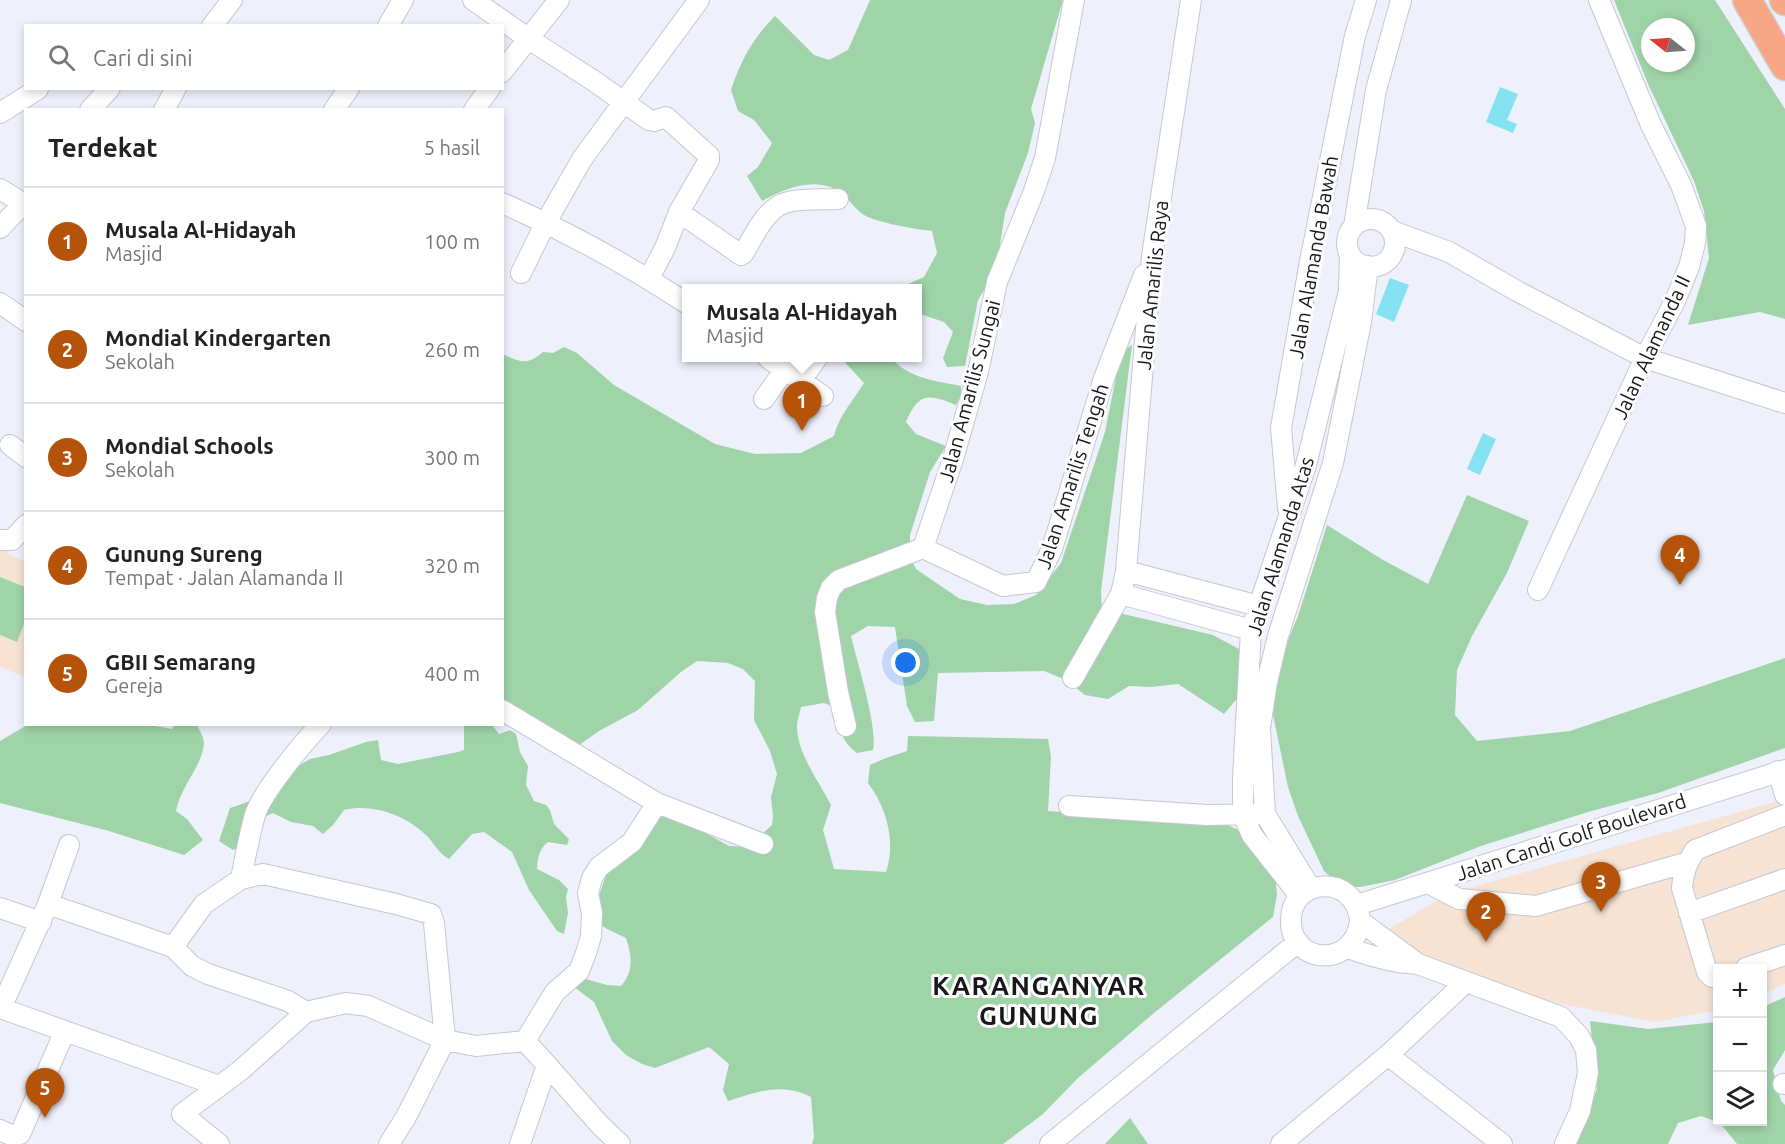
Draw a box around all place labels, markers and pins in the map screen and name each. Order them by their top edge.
pin: 1 [782,382,822,431]
pin: 4 [1660,536,1700,585]
pin: 3 [1582,862,1620,912]
pin: 2 [1466,892,1506,942]
pin: 5 [26,1068,64,1118]

